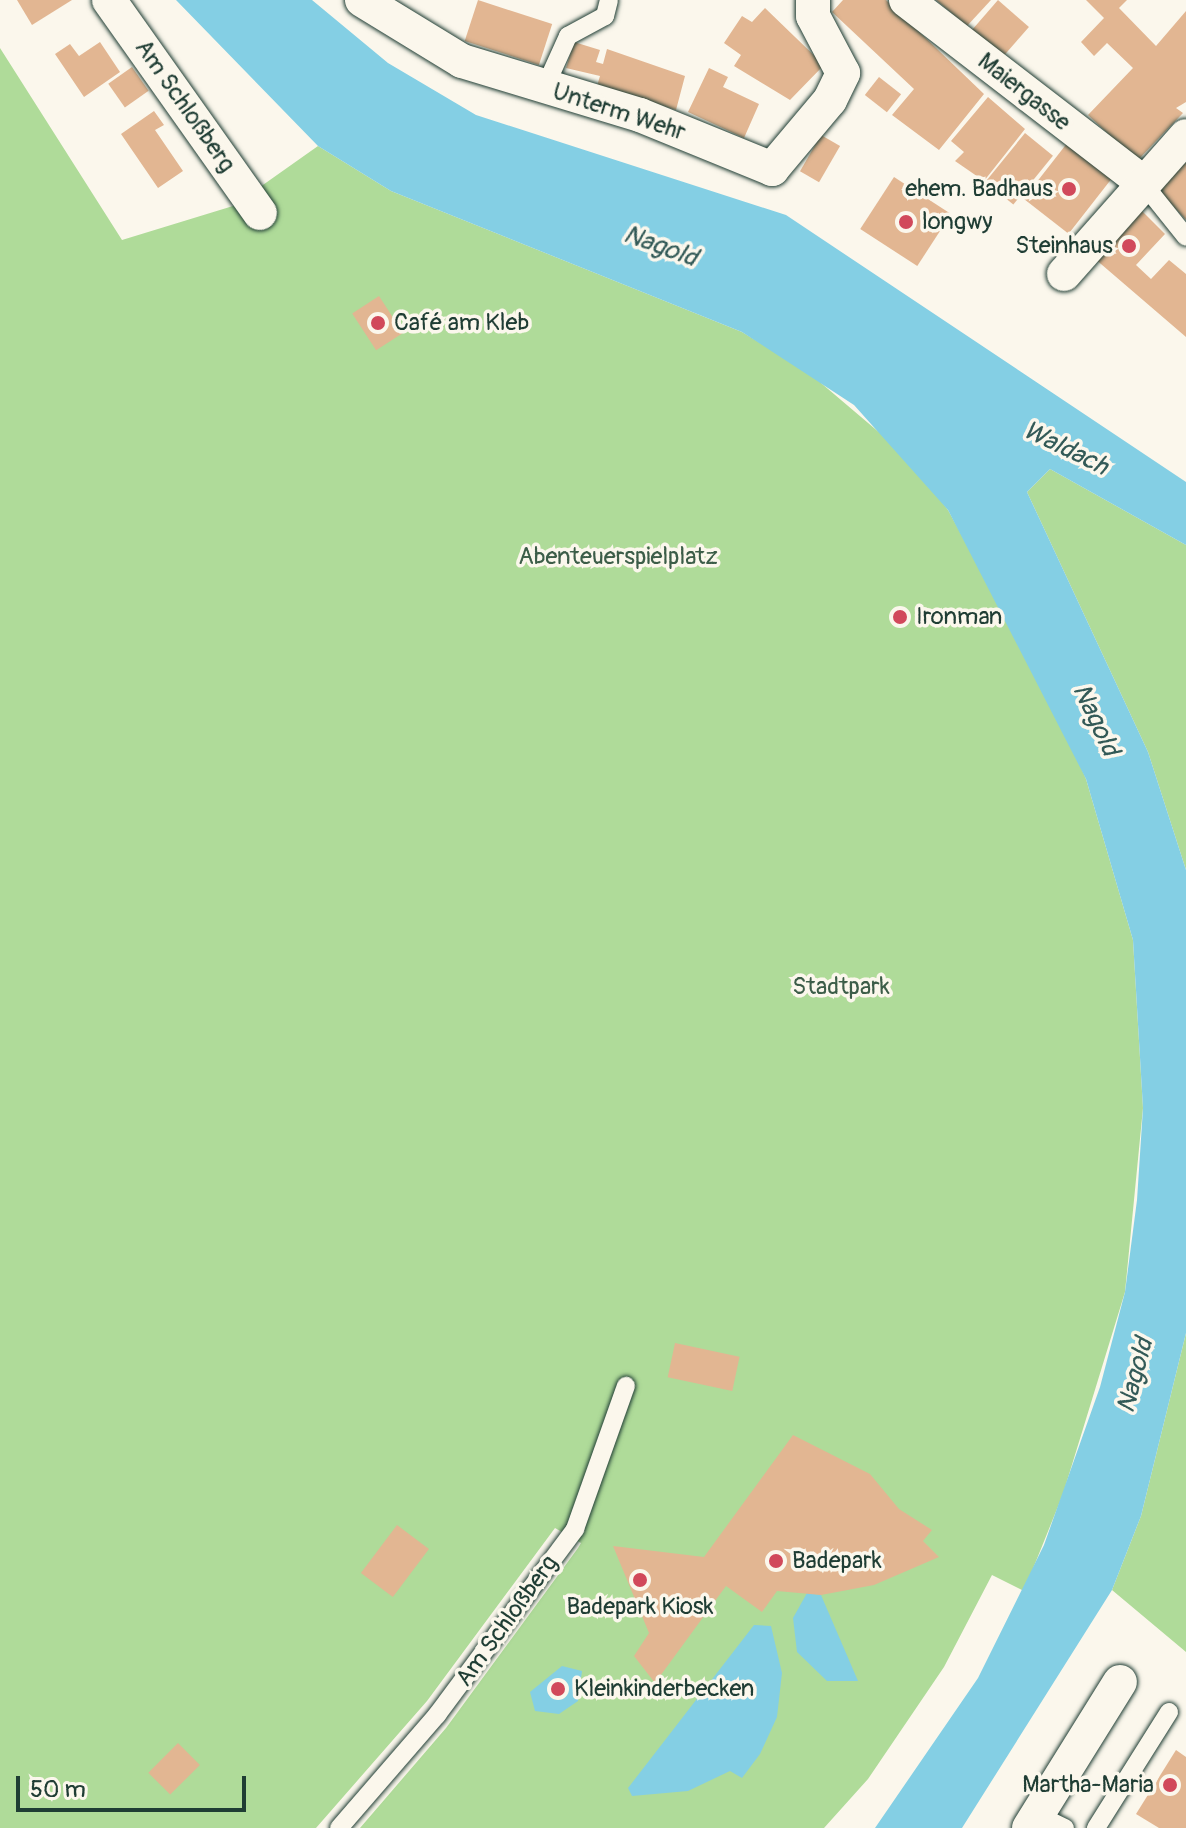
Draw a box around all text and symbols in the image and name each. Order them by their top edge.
street label: Am Schloßberg [129,34,241,178]
street label: Maiergasse [972,47,1076,137]
street label: Unterm Wehr [549,77,689,147]
place label: ehem. Badhaus [905,175,1053,203]
marker: ehem. Badhaus [1060,180,1078,198]
place label: longwy [922,208,992,236]
marker: longwy [897,213,915,231]
water label: Nagold [619,219,701,275]
place label: Steinhaus [1015,232,1113,260]
marker: Steinhaus [1120,237,1138,255]
place label: Café am Kleb [394,309,529,337]
marker: Café am Kleb [369,314,387,332]
water label: Waldach [1017,415,1113,483]
park label: Abenteuerspielplatz [518,543,718,571]
place label: Ironman [916,603,1002,631]
marker: Ironman [891,608,909,626]
water label: Nagold [1065,679,1125,761]
park label: Stadtpark [792,973,890,1001]
water label: Nagold [1111,1335,1161,1417]
place label: Badepark [792,1547,882,1575]
street label: Am Schloßberg [450,1550,564,1692]
marker: Badepark [767,1552,785,1570]
marker: Badepark Kiosk [631,1571,649,1589]
place label: Badepark Kiosk [566,1593,714,1621]
place label: Kleinkinderbecken [574,1675,754,1703]
marker: Kleinkinderbecken [549,1680,567,1698]
scale bar [20,1760,250,1810]
place label: Martha-Maria [1022,1771,1154,1799]
text: 50 m [30,1775,86,1804]
marker: Martha-Maria [1161,1776,1179,1794]

